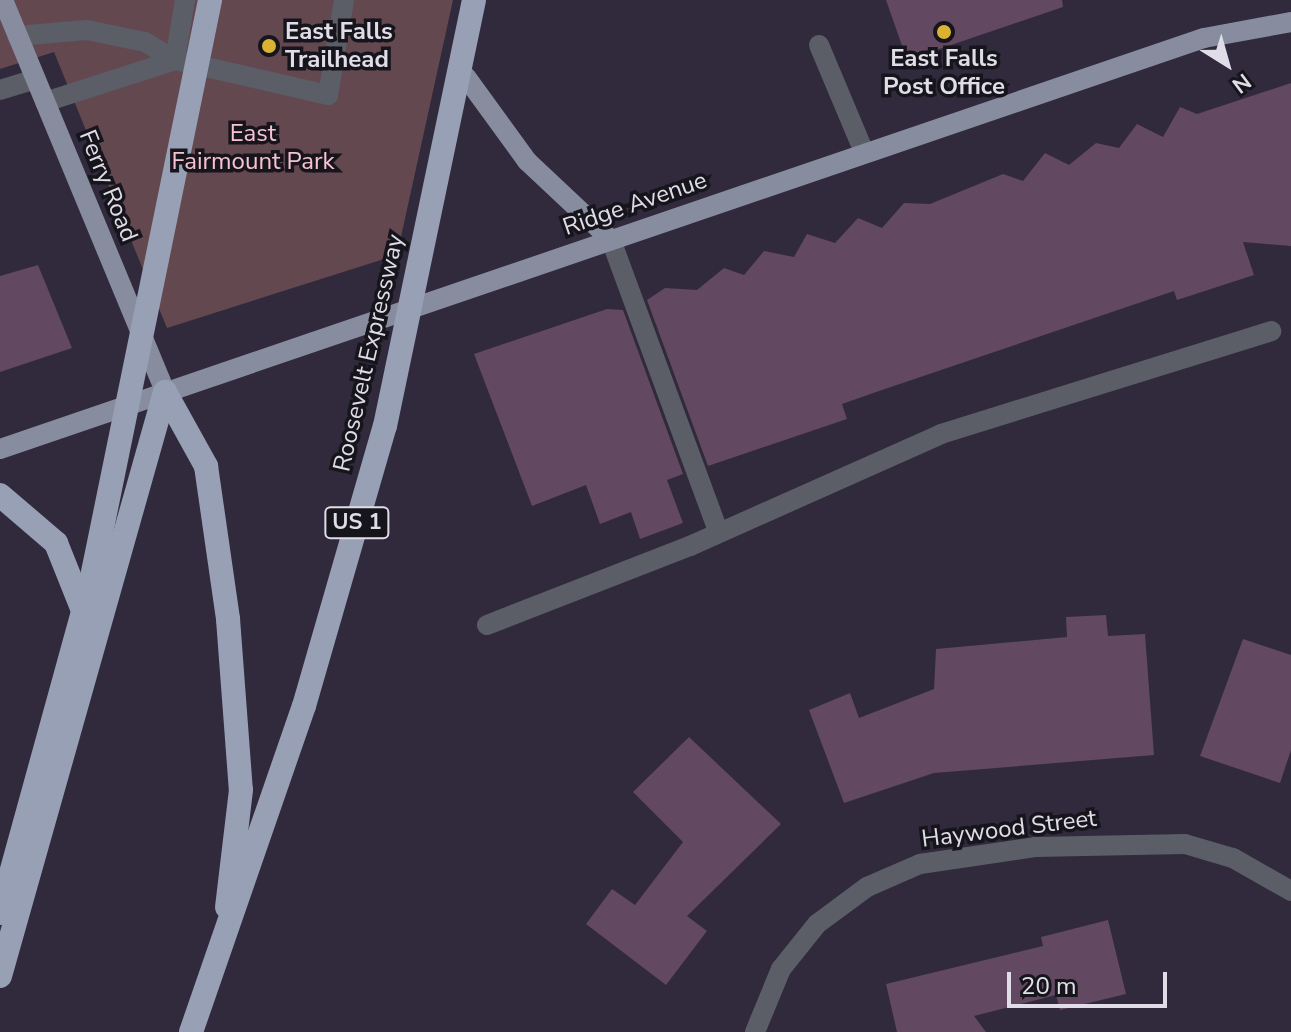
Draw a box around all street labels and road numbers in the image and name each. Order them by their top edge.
street label: Ferry Road [73,126,143,246]
street label: Ridge Avenue [559,166,711,242]
street label: Roosevelt Expressway [328,232,410,474]
road number: US 1 [323,505,391,541]
street label: Haywood Street [920,804,1098,854]

